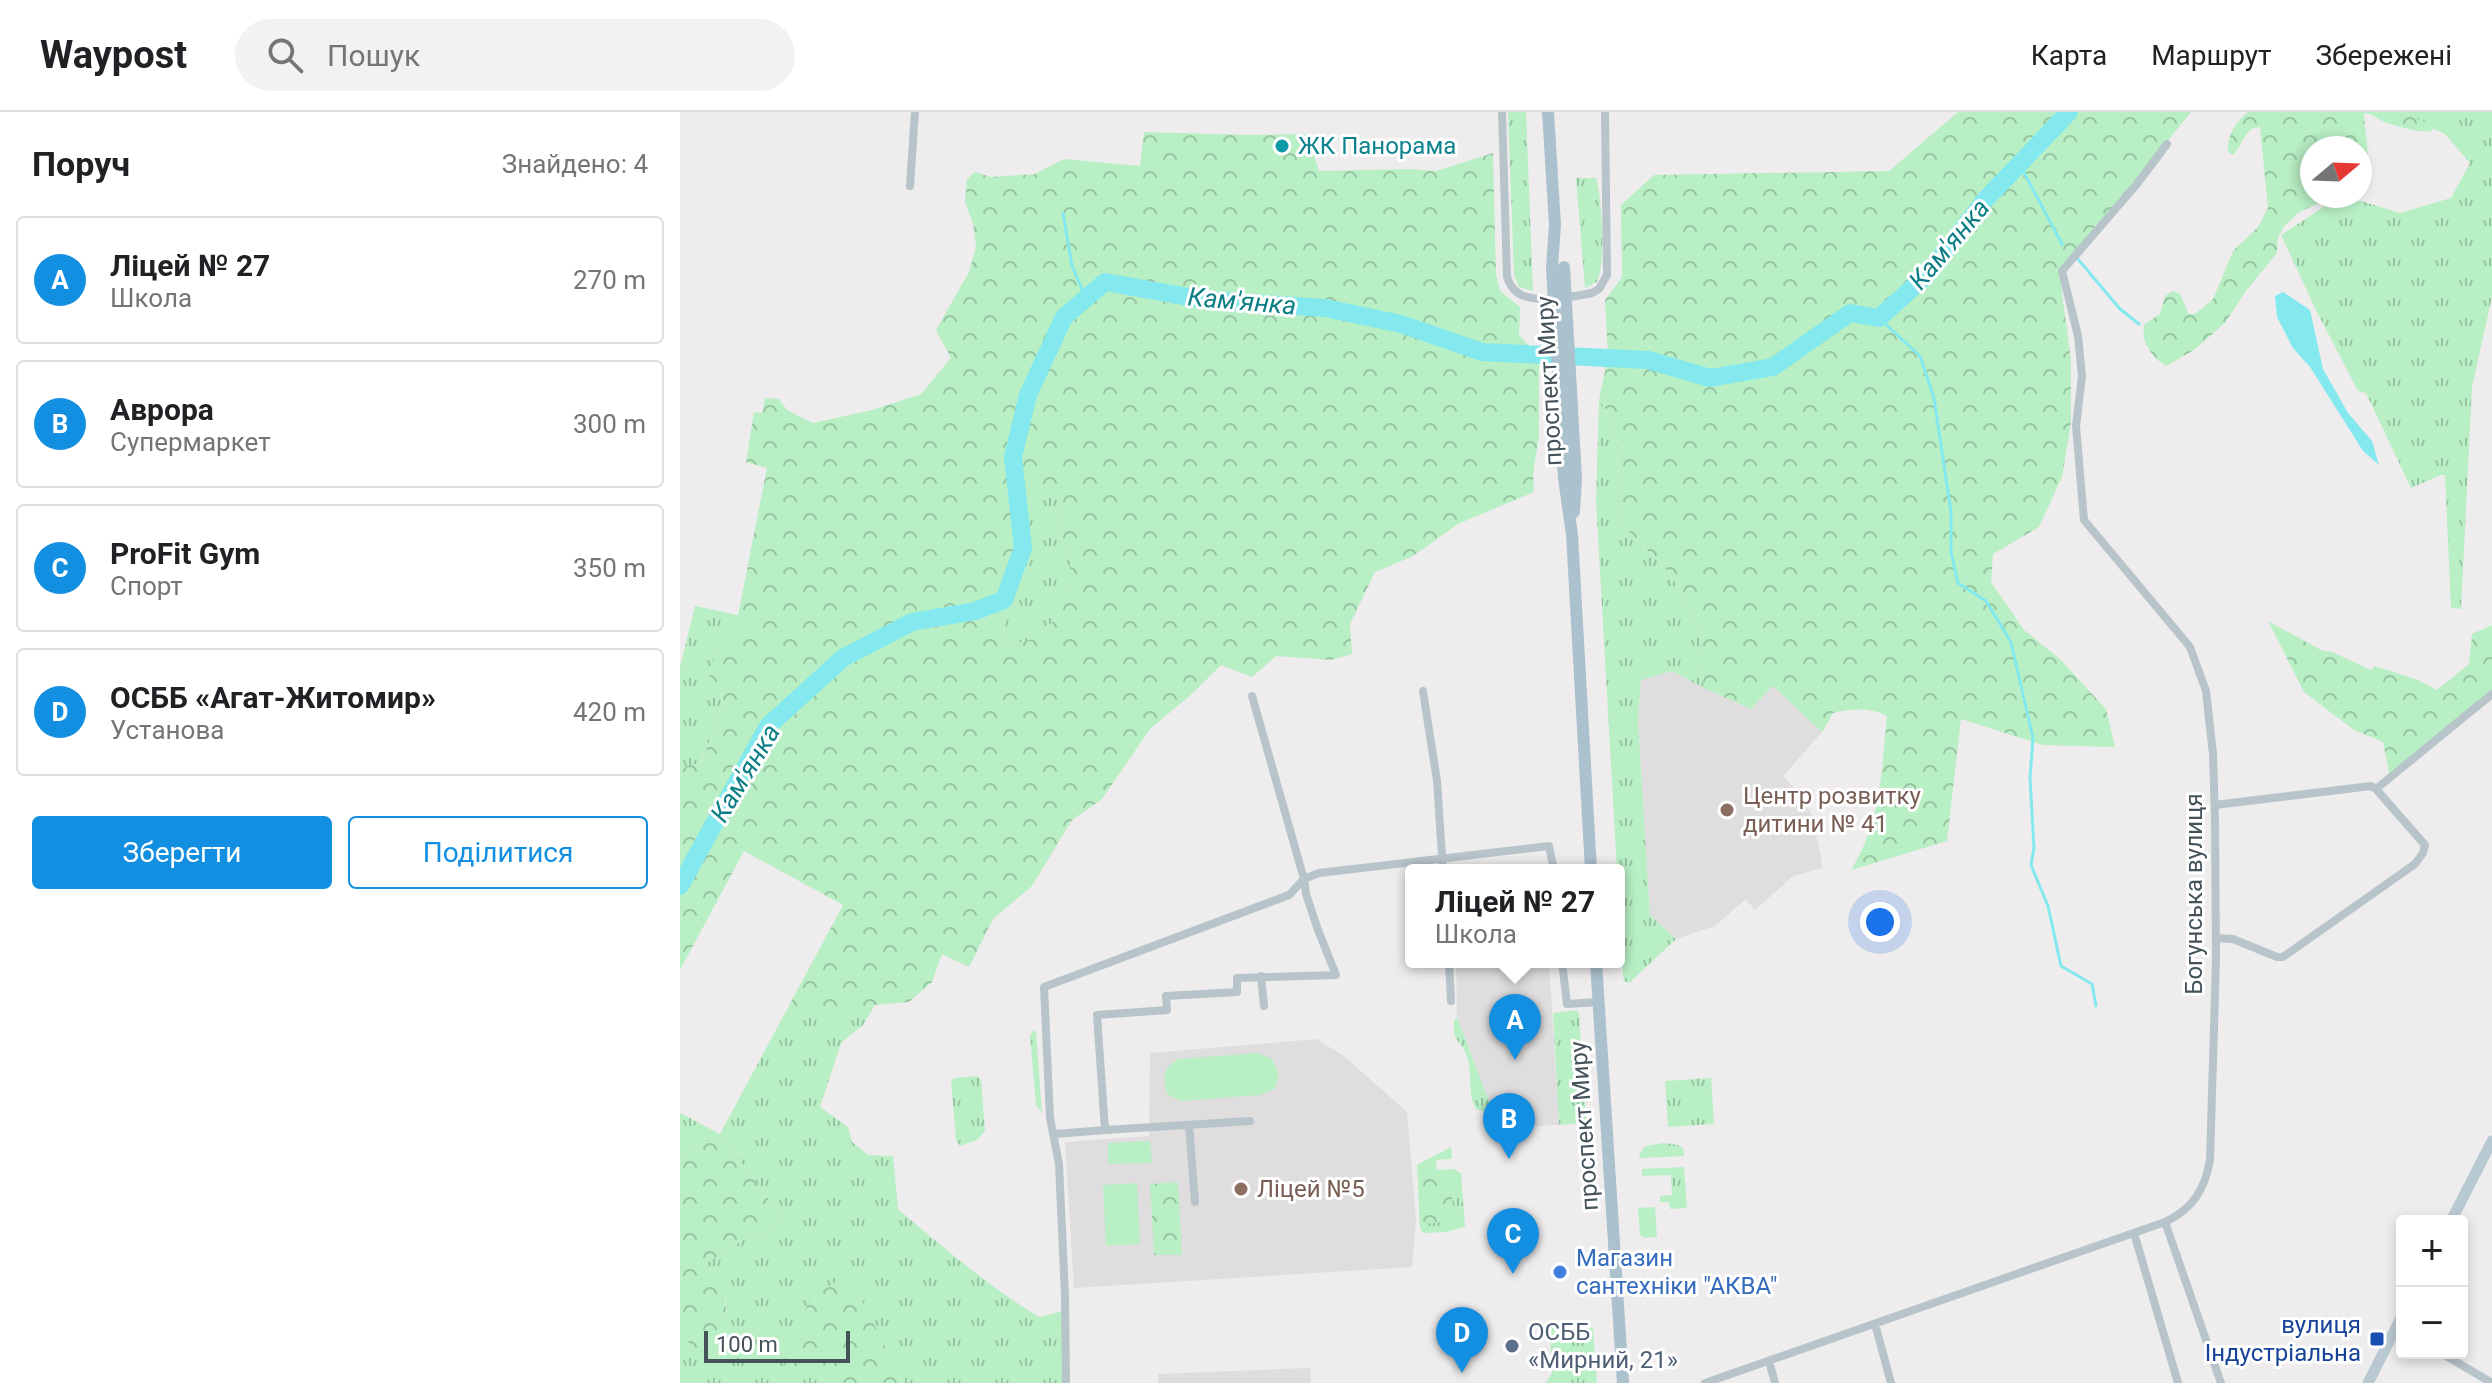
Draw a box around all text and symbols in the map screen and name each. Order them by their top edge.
search box [235,19,795,91]
text: Waypost [40,33,187,77]
icon: search [263,33,307,77]
text: Пошук [327,38,420,73]
text: Карта [2031,39,2107,72]
text: Маршрут [2151,39,2271,72]
text: Збережені [2315,39,2452,72]
place label: ЖК Панорама [1298,132,1456,160]
north arrow [2300,136,2372,208]
marker: ЖК Панорама [1273,137,1291,155]
text: Поруч [32,144,130,184]
text: Знайдено: 4 [502,149,648,179]
water label: Кам'янка [1903,193,1995,295]
text: Ліцей № 27 [110,248,270,283]
text: A [51,265,69,295]
text: 270 m [573,265,646,295]
water label: Кам'янка [1187,281,1297,321]
text: Школа [110,283,192,313]
street label: проспект Миру [1531,295,1567,467]
text: Аврора [110,392,214,427]
text: B [52,409,68,439]
text: 300 m [573,409,646,439]
text: Супермаркет [110,427,271,457]
text: ProFit Gym [110,536,260,571]
text: C [51,553,69,583]
text: 350 m [573,553,646,583]
text: Спорт [110,571,183,601]
text: ОСББ «Агат-Житомир» [110,680,436,715]
text: D [52,697,68,727]
text: 420 m [573,697,646,727]
text: Установа [110,715,224,745]
water label: Кам'янка [704,719,786,827]
place label: Центр розвитку дитини № 41 [1743,782,1922,838]
street label: Богунська вулиця [2180,793,2208,995]
marker: Центр розвитку дитини № 41 [1718,801,1736,819]
button: Зберегти [32,816,332,889]
button: Поділитися [348,816,648,889]
popup [1405,864,1625,968]
text: Ліцей № 27 [1435,884,1595,919]
your location [1860,902,1900,942]
text: Школа [1435,919,1517,949]
pin: A [1489,994,1541,1060]
street label: проспект Миру [1564,1040,1604,1212]
pin: B [1483,1093,1535,1159]
place label: Ліцей №5 [1257,1175,1365,1203]
marker: Ліцей №5 [1232,1180,1250,1198]
pin: C [1487,1208,1539,1274]
map controls [2396,1215,2468,1359]
button: + [2396,1215,2468,1287]
place label: Магазин сантехніки "АКВА" [1576,1244,1777,1300]
marker: Магазин сантехніки "АКВА" [1551,1263,1569,1281]
button: − [2396,1287,2468,1359]
pin: D [1436,1307,1488,1373]
place label: вулиця Індустріальна [2205,1311,2361,1367]
place label: ОСББ «Мирний, 21» [1528,1318,1678,1374]
scale bar [704,1327,850,1363]
marker: вулиця Індустріальна [2368,1330,2386,1348]
text: 100 m [716,1332,778,1357]
marker: ОСББ «Мирний, 21» [1503,1337,1521,1355]

